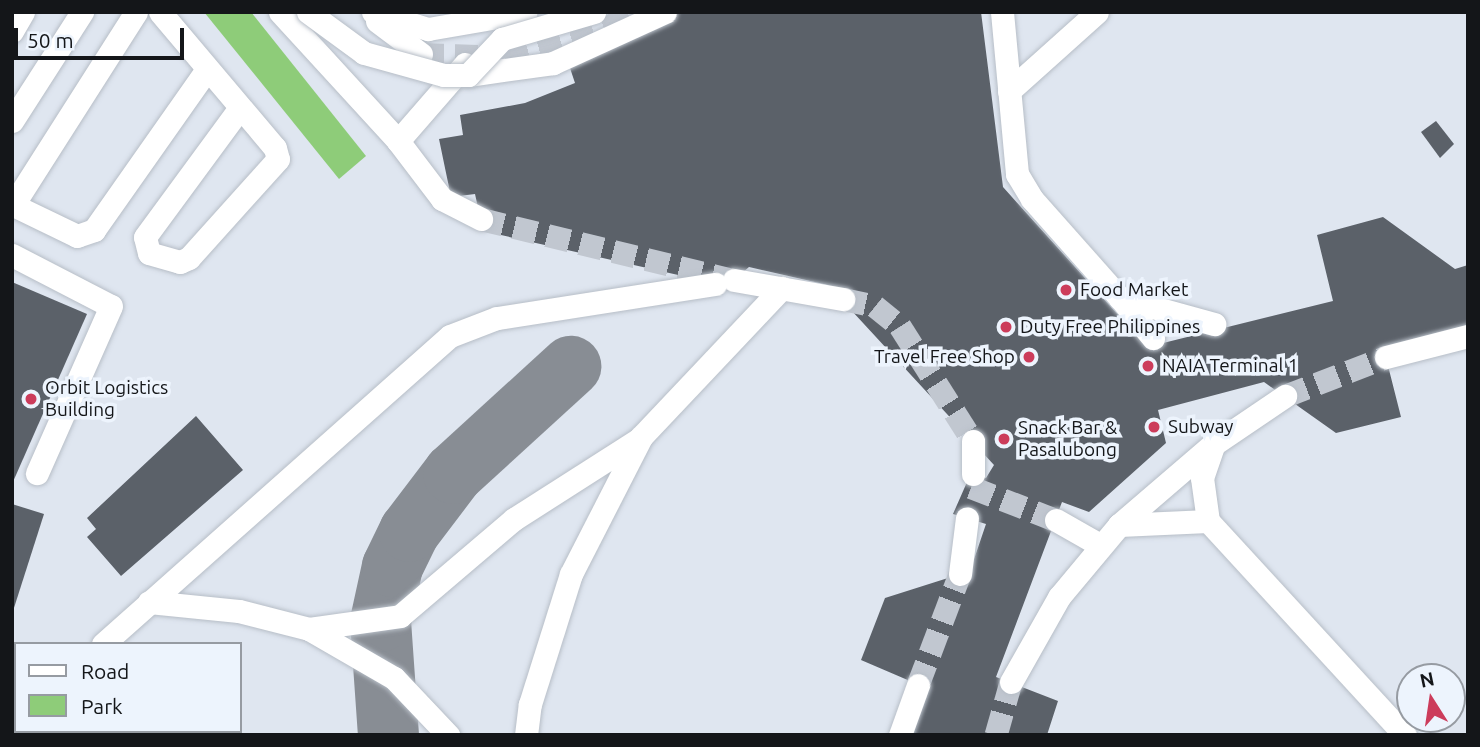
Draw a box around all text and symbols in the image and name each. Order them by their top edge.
scale bar [18,14,187,58]
text: 50 m [27,28,74,52]
place label: Food Market [1080,279,1188,301]
marker: Food Market [1058,282,1074,298]
place label: Duty Free Philippines [1020,316,1200,338]
marker: Duty Free Philippines [998,319,1014,335]
place label: Travel Free Shop [874,346,1015,368]
marker: Travel Free Shop [1021,349,1037,365]
place label: NAIA Terminal 1 [1162,355,1298,377]
marker: NAIA Terminal 1 [1140,358,1156,374]
place label: Orbit Logistics Building [45,377,168,421]
marker: Orbit Logistics Building [23,391,39,407]
place label: Subway [1168,416,1234,438]
place label: Snack Bar & Pasalubong [1018,417,1117,461]
marker: Subway [1146,419,1162,435]
marker: Snack Bar & Pasalubong [996,431,1012,447]
legend [14,642,242,733]
text: Road [81,659,129,683]
north arrow [1396,663,1466,733]
text: N [1418,667,1436,692]
text: Park [81,694,123,718]

